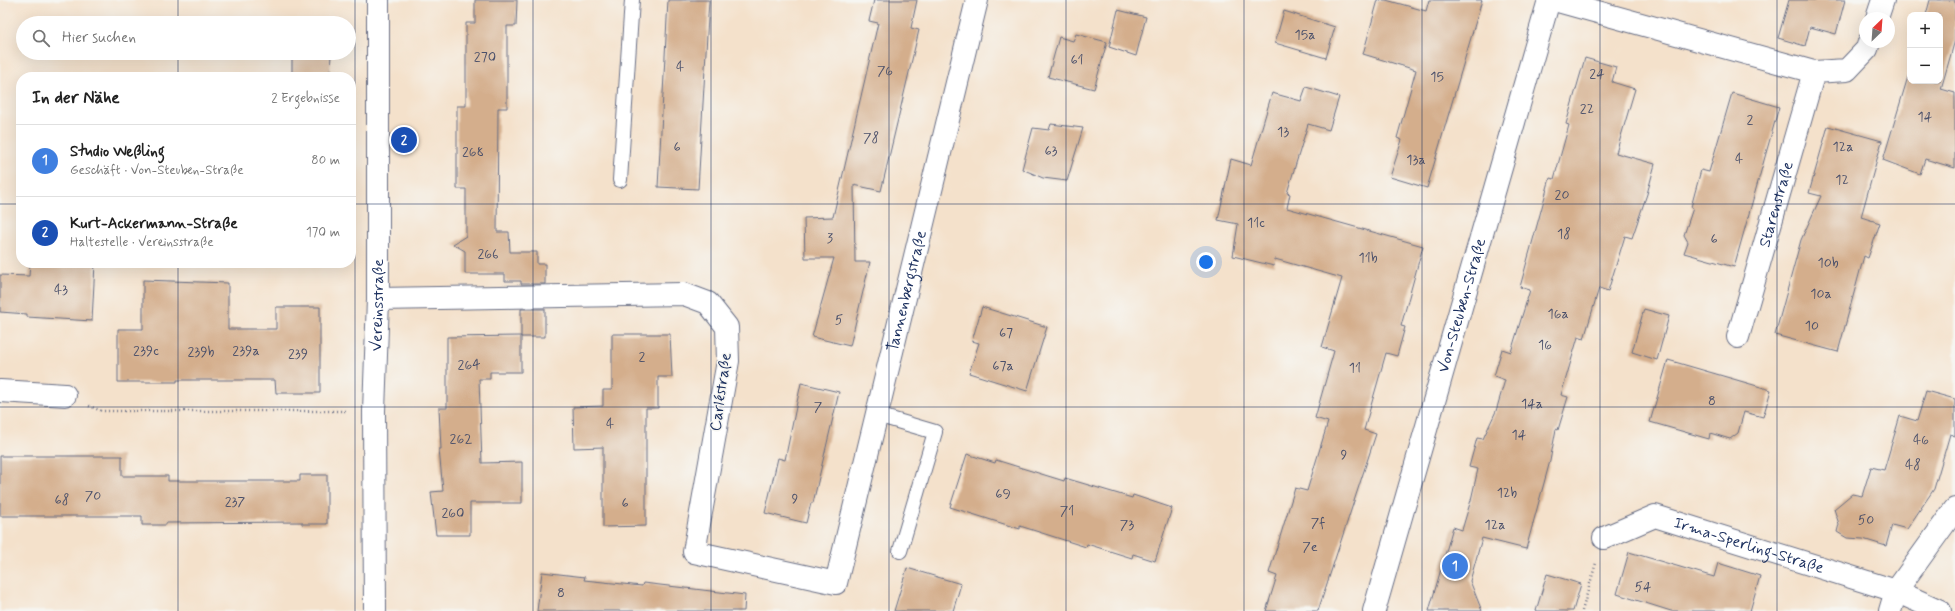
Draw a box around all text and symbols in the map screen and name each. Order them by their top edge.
north arrow [1859,12,1895,48]
map controls [1907,12,1943,84]
button: + [1907,12,1943,48]
search box [16,16,356,60]
house number: 15a [1295,26,1315,44]
icon: search [30,27,52,49]
text: Hier suchen [62,28,136,48]
house number: 270 [474,48,496,66]
button: − [1907,48,1943,84]
house number: 61 [1070,51,1084,69]
house number: 4 [676,58,684,76]
house number: 76 [877,62,893,80]
house number: 24 [1589,65,1605,83]
house number: 15 [1430,68,1444,86]
text: In der Nähe [32,87,120,109]
text: 2 Ergebnisse [271,90,340,107]
house number: 22 [1580,100,1594,118]
house number: 14 [1918,108,1933,126]
house number: 2 [1747,111,1754,129]
house number: 13 [1277,123,1289,141]
pin: 2 [391,125,417,155]
house number: 78 [863,129,879,147]
house number: 6 [673,138,681,156]
house number: 12a [1833,138,1853,156]
text: Studio Weßling [70,142,165,162]
house number: 63 [1044,142,1058,160]
house number: 268 [462,143,484,161]
house number: 4 [1735,150,1743,168]
house number: 13a [1406,151,1426,169]
text: 1 [42,152,48,169]
text: 80 m [311,152,340,169]
street label: Starenstraße [1754,159,1798,250]
text: Geschäft · Von-Steuben-Straße [70,162,244,179]
house number: 12 [1835,171,1849,189]
house number: 20 [1555,186,1569,204]
text: Kurt-Ackermann-Straße [70,214,238,234]
house number: 11c [1247,214,1265,232]
text: 2 [42,224,48,241]
text: 170 m [306,224,340,241]
house number: 18 [1557,225,1571,243]
street label: Tannenbergstraße [882,228,931,354]
house number: 3 [827,229,833,247]
house number: 6 [1710,230,1718,248]
text: Haltestelle · Vereinsstraße [70,234,214,251]
street label: Von-Steuben-Straße [1432,235,1491,375]
house number: 266 [477,245,499,263]
house number: 11b [1358,249,1378,267]
your location [1196,252,1216,272]
house number: 10b [1817,254,1839,272]
street label: Vereinsstraße [366,259,389,352]
house number: 43 [54,281,68,299]
house number: 10a [1810,285,1832,303]
house number: 16a [1547,305,1569,323]
house number: 5 [835,311,843,329]
house number: 10 [1805,317,1819,335]
house number: 67 [999,324,1013,342]
house number: 16 [1538,336,1552,354]
house number: 239c [133,342,159,360]
house number: 239a [232,342,260,360]
house number: 239b [187,343,215,361]
house number: 239 [288,345,308,363]
house number: 2 [639,348,646,366]
street label: Carléstraße [705,351,737,433]
house number: 264 [458,356,480,374]
house number: 67a [992,357,1014,375]
house number: 11 [1349,359,1361,377]
house number: 8 [1708,392,1716,410]
house number: 14a [1521,395,1543,413]
house number: 7 [814,398,823,416]
house number: 4 [606,415,614,433]
house number: 14 [1512,426,1527,444]
house number: 262 [450,430,472,448]
house number: 46 [1913,431,1929,449]
house number: 9 [1341,446,1348,464]
house number: 48 [1905,456,1921,474]
house number: 12b [1497,484,1517,502]
house number: 69 [995,485,1011,503]
house number: 70 [85,487,101,505]
house number: 9 [792,490,799,508]
house number: 68 [55,491,69,509]
house number: 237 [225,493,245,511]
house number: 6 [621,494,629,512]
house number: 71 [1060,502,1074,520]
house number: 260 [441,504,465,522]
house number: 50 [1858,511,1874,529]
street label: Irma-Sperling-Straße [1671,512,1827,579]
house number: 7f [1311,514,1325,532]
house number: 73 [1120,516,1134,534]
house number: 12a [1485,516,1505,534]
house number: 7e [1302,538,1318,556]
pin: 1 [1442,551,1468,581]
house number: 54 [1635,578,1652,596]
house number: 8 [557,584,565,602]

